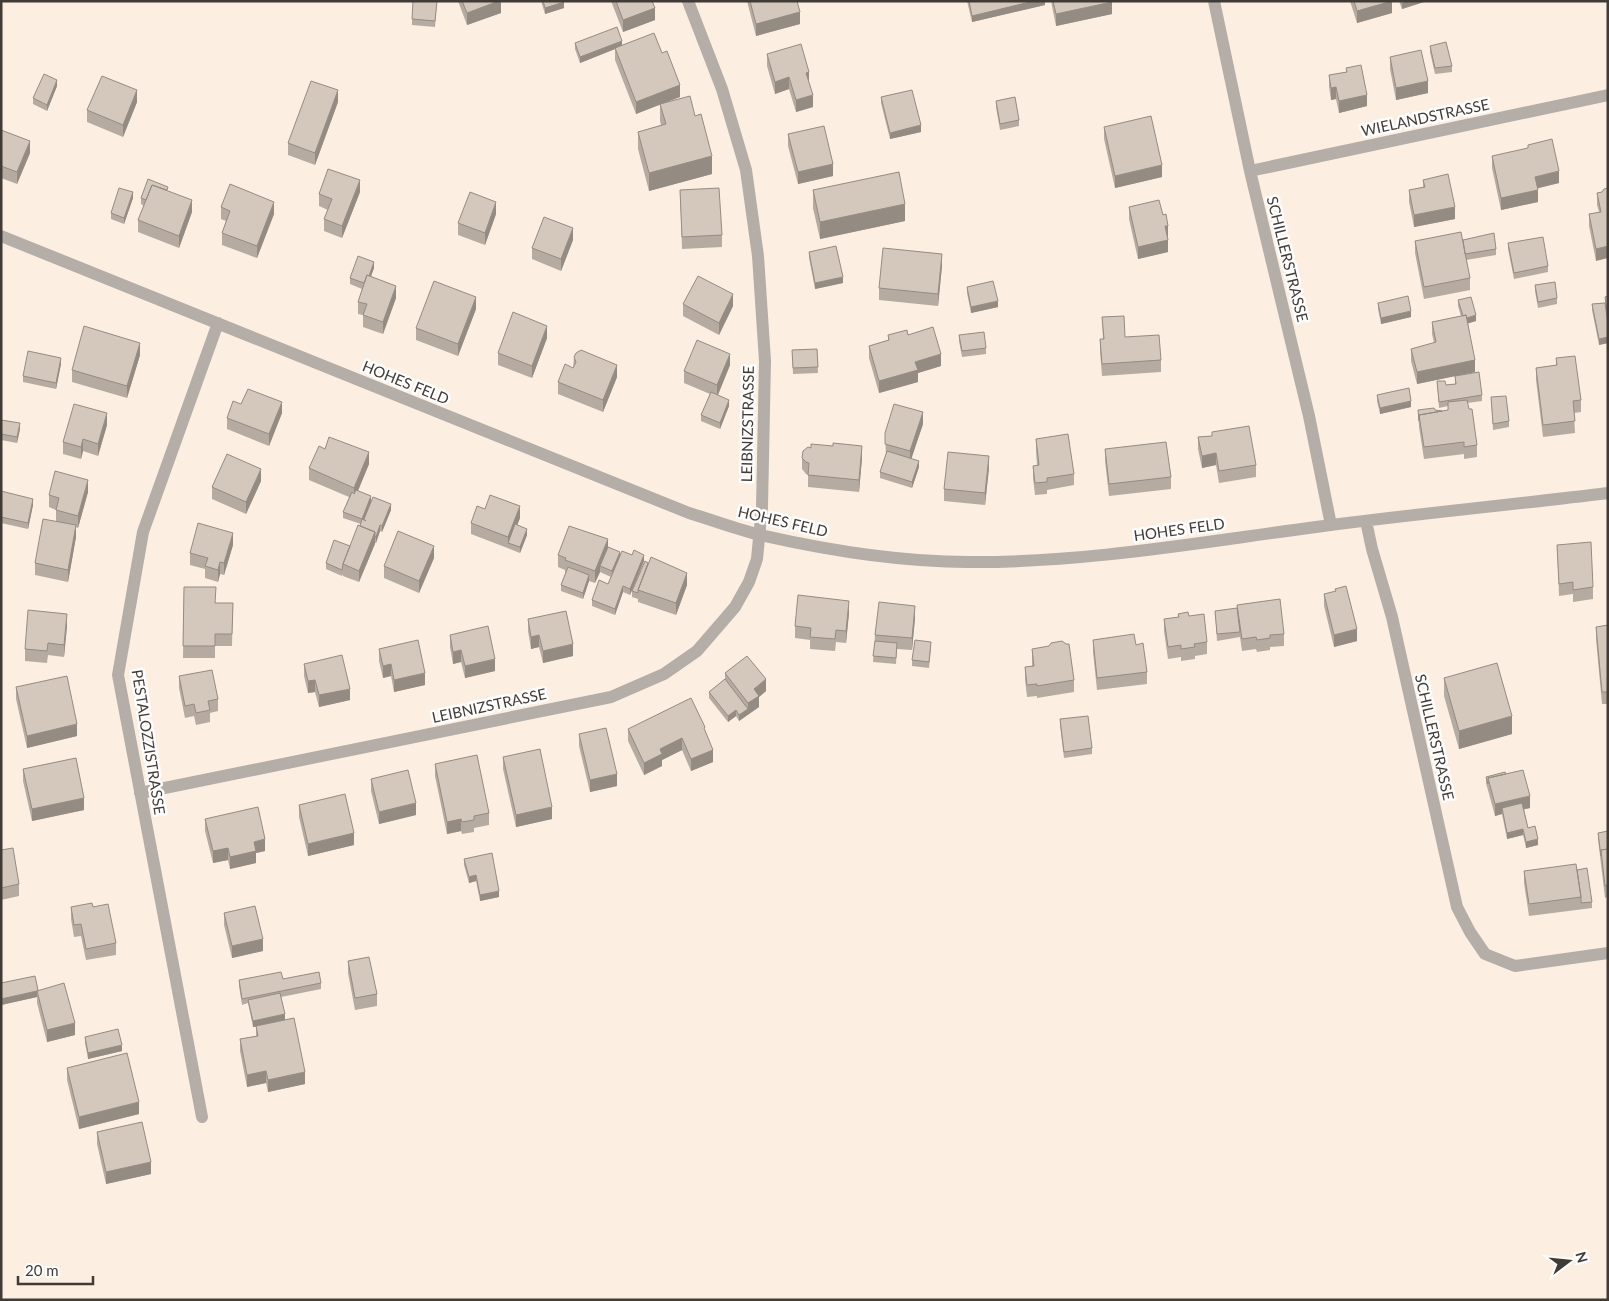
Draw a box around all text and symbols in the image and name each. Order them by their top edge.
street label: WIELANDSTRASSE [1359,95,1491,139]
street label: SCHILLERSTRASSE [1264,194,1312,324]
street label: HOHES FELD [360,356,452,408]
street label: LEIBNIZSTRASSE [737,366,757,482]
street label: HOHES FELD [736,502,830,540]
street label: HOHES FELD [1132,514,1226,544]
street label: PESTALOZZISTRASSE [129,668,169,816]
street label: SCHILLERSTRASSE [1412,672,1458,802]
street label: LEIBNIZSTRASSE [430,684,548,726]
north arrow [1544,1236,1594,1286]
text: N [1572,1250,1592,1265]
scale bar [18,1254,92,1286]
text: 20 m [25,1261,59,1279]

